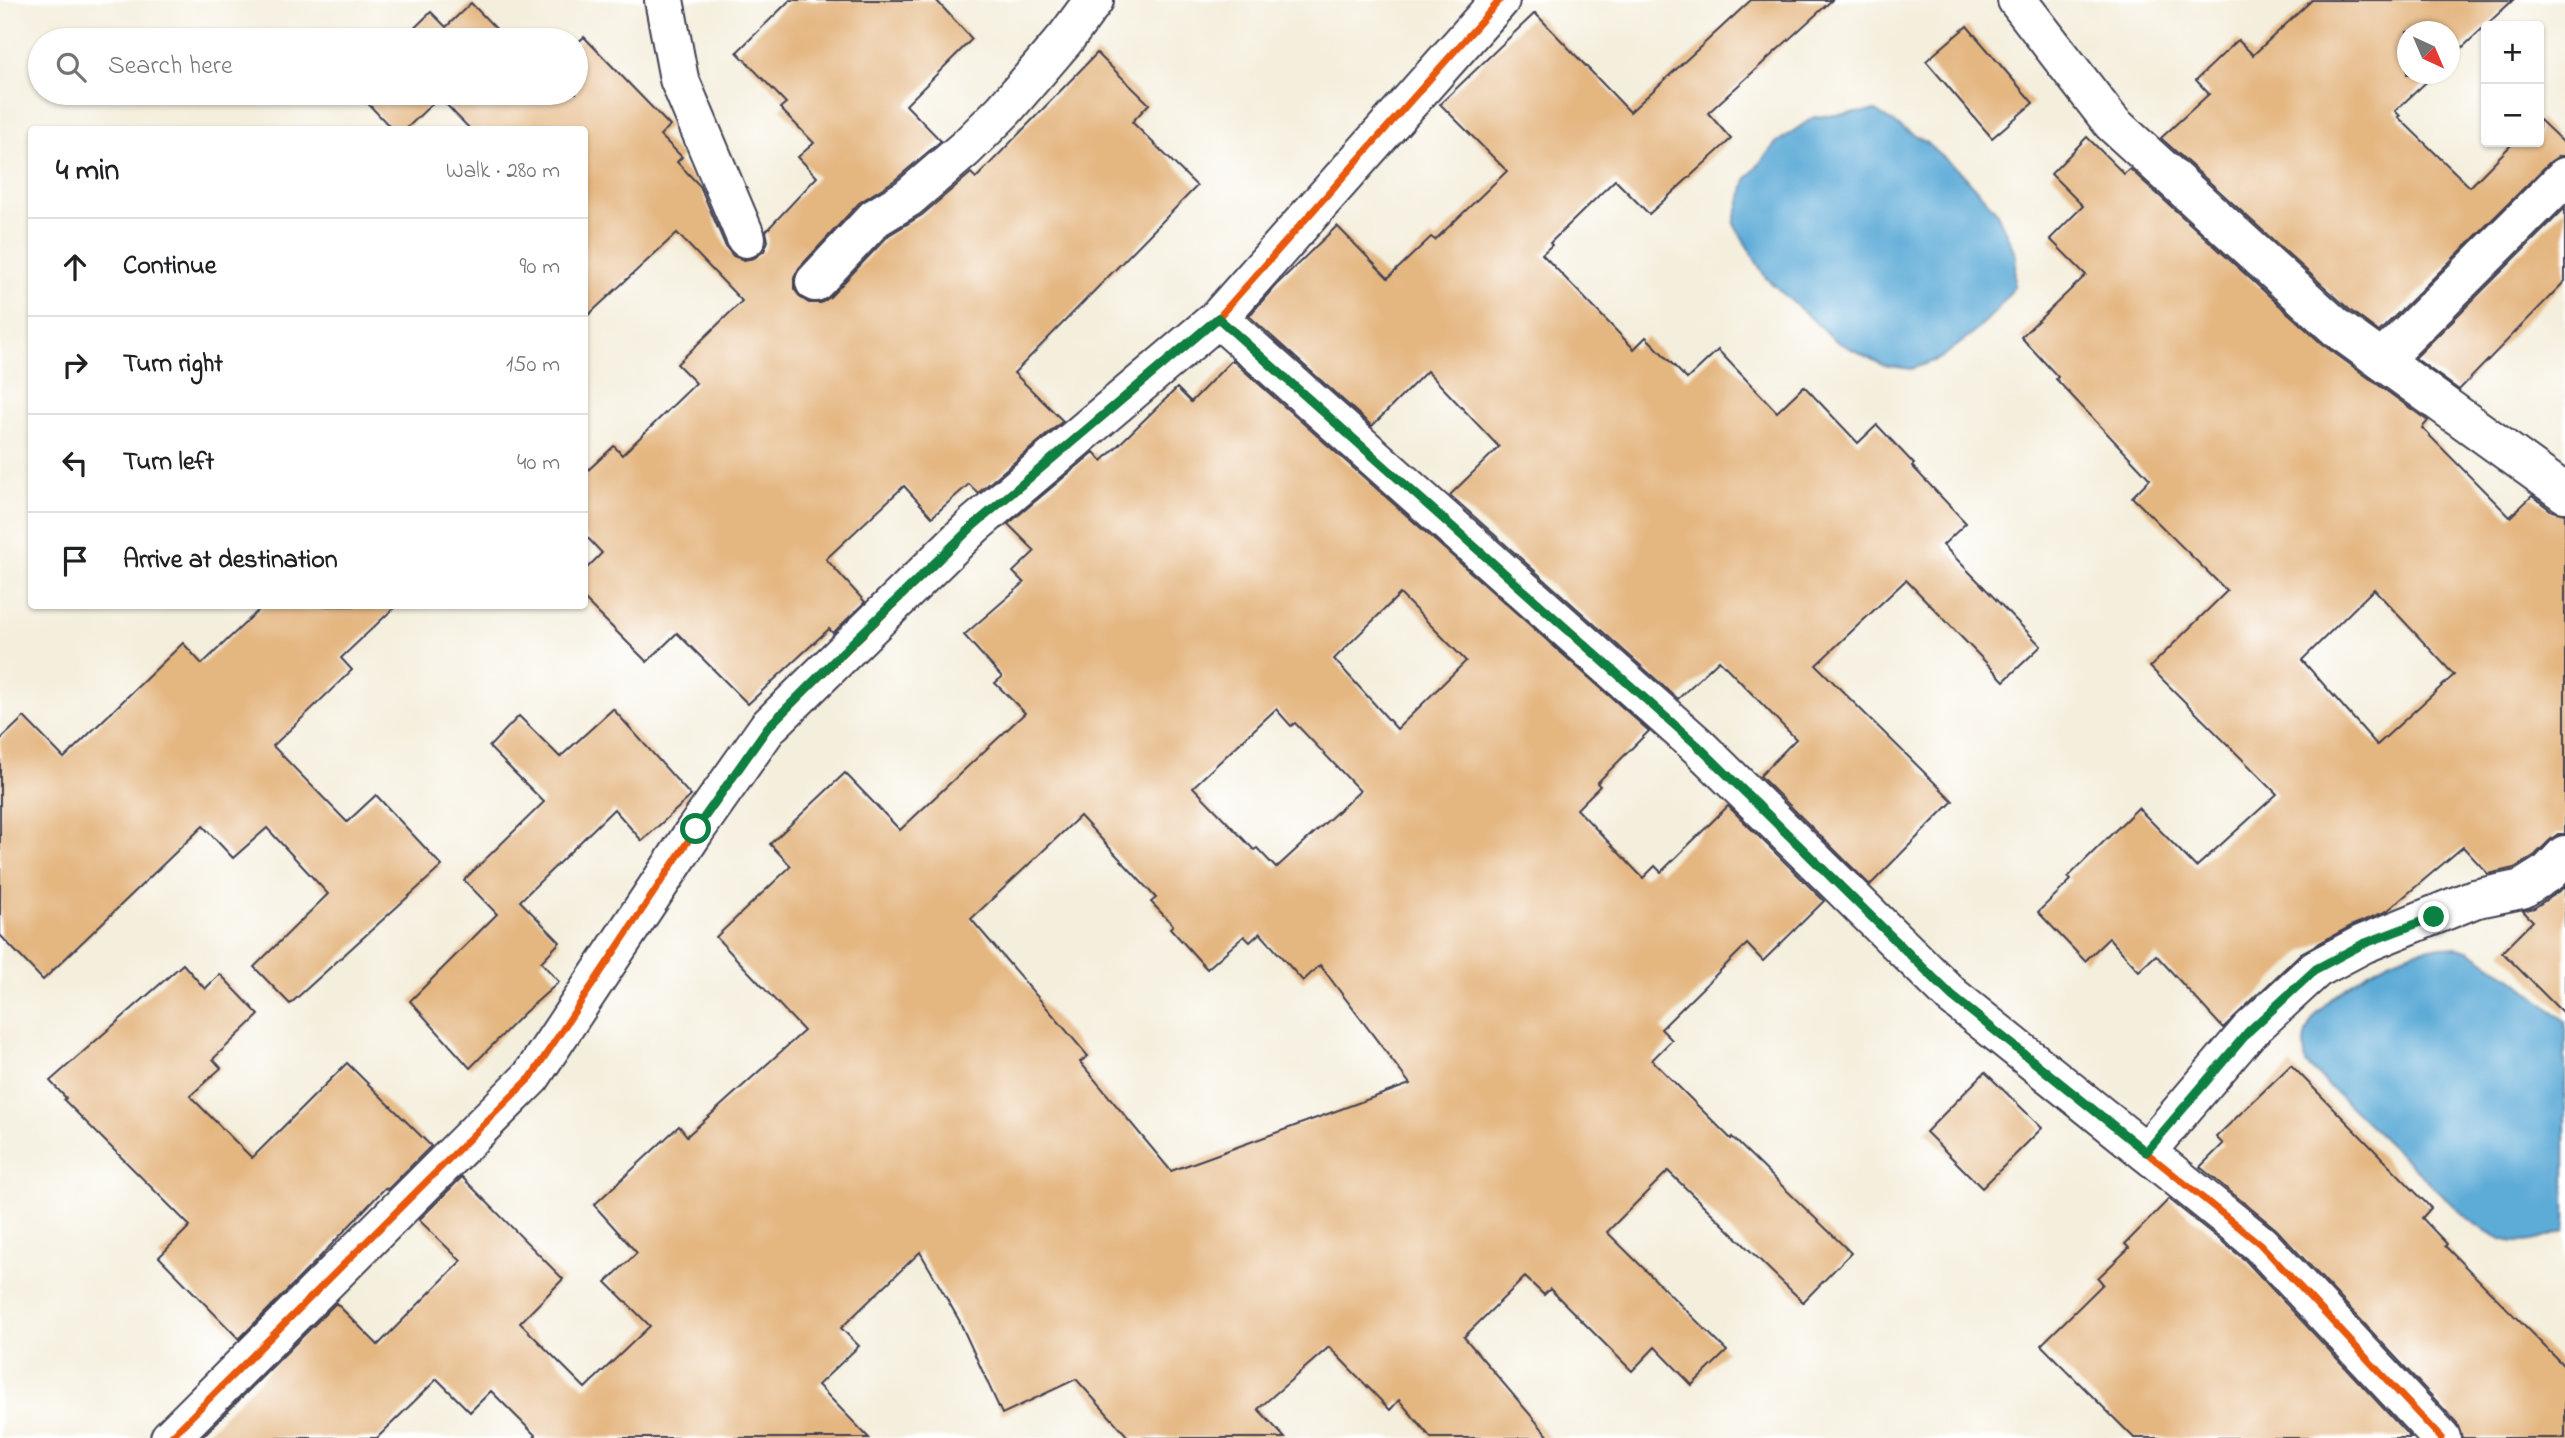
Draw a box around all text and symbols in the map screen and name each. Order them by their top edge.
north arrow [2397,21,2460,84]
map controls [2481,21,2544,147]
button: + [2481,21,2544,84]
search box [28,28,588,105]
icon: search [52,48,90,86]
text: Search here [108,48,233,86]
button: − [2481,84,2544,147]
text: 4 min [56,150,119,194]
text: Walk · 280 m [446,155,560,188]
icon: ahead [56,248,94,286]
text: Continue [123,248,216,286]
text: 90 m [520,251,560,284]
icon: right [56,346,94,384]
text: Turn right [123,346,223,384]
text: 150 m [506,349,560,382]
icon: left [56,444,94,482]
text: Turn left [123,444,214,482]
text: 40 m [517,447,560,480]
icon: arrive [56,542,94,580]
text: Arrive at destination [123,542,338,580]
route start [680,813,711,844]
route end [2418,901,2449,932]

